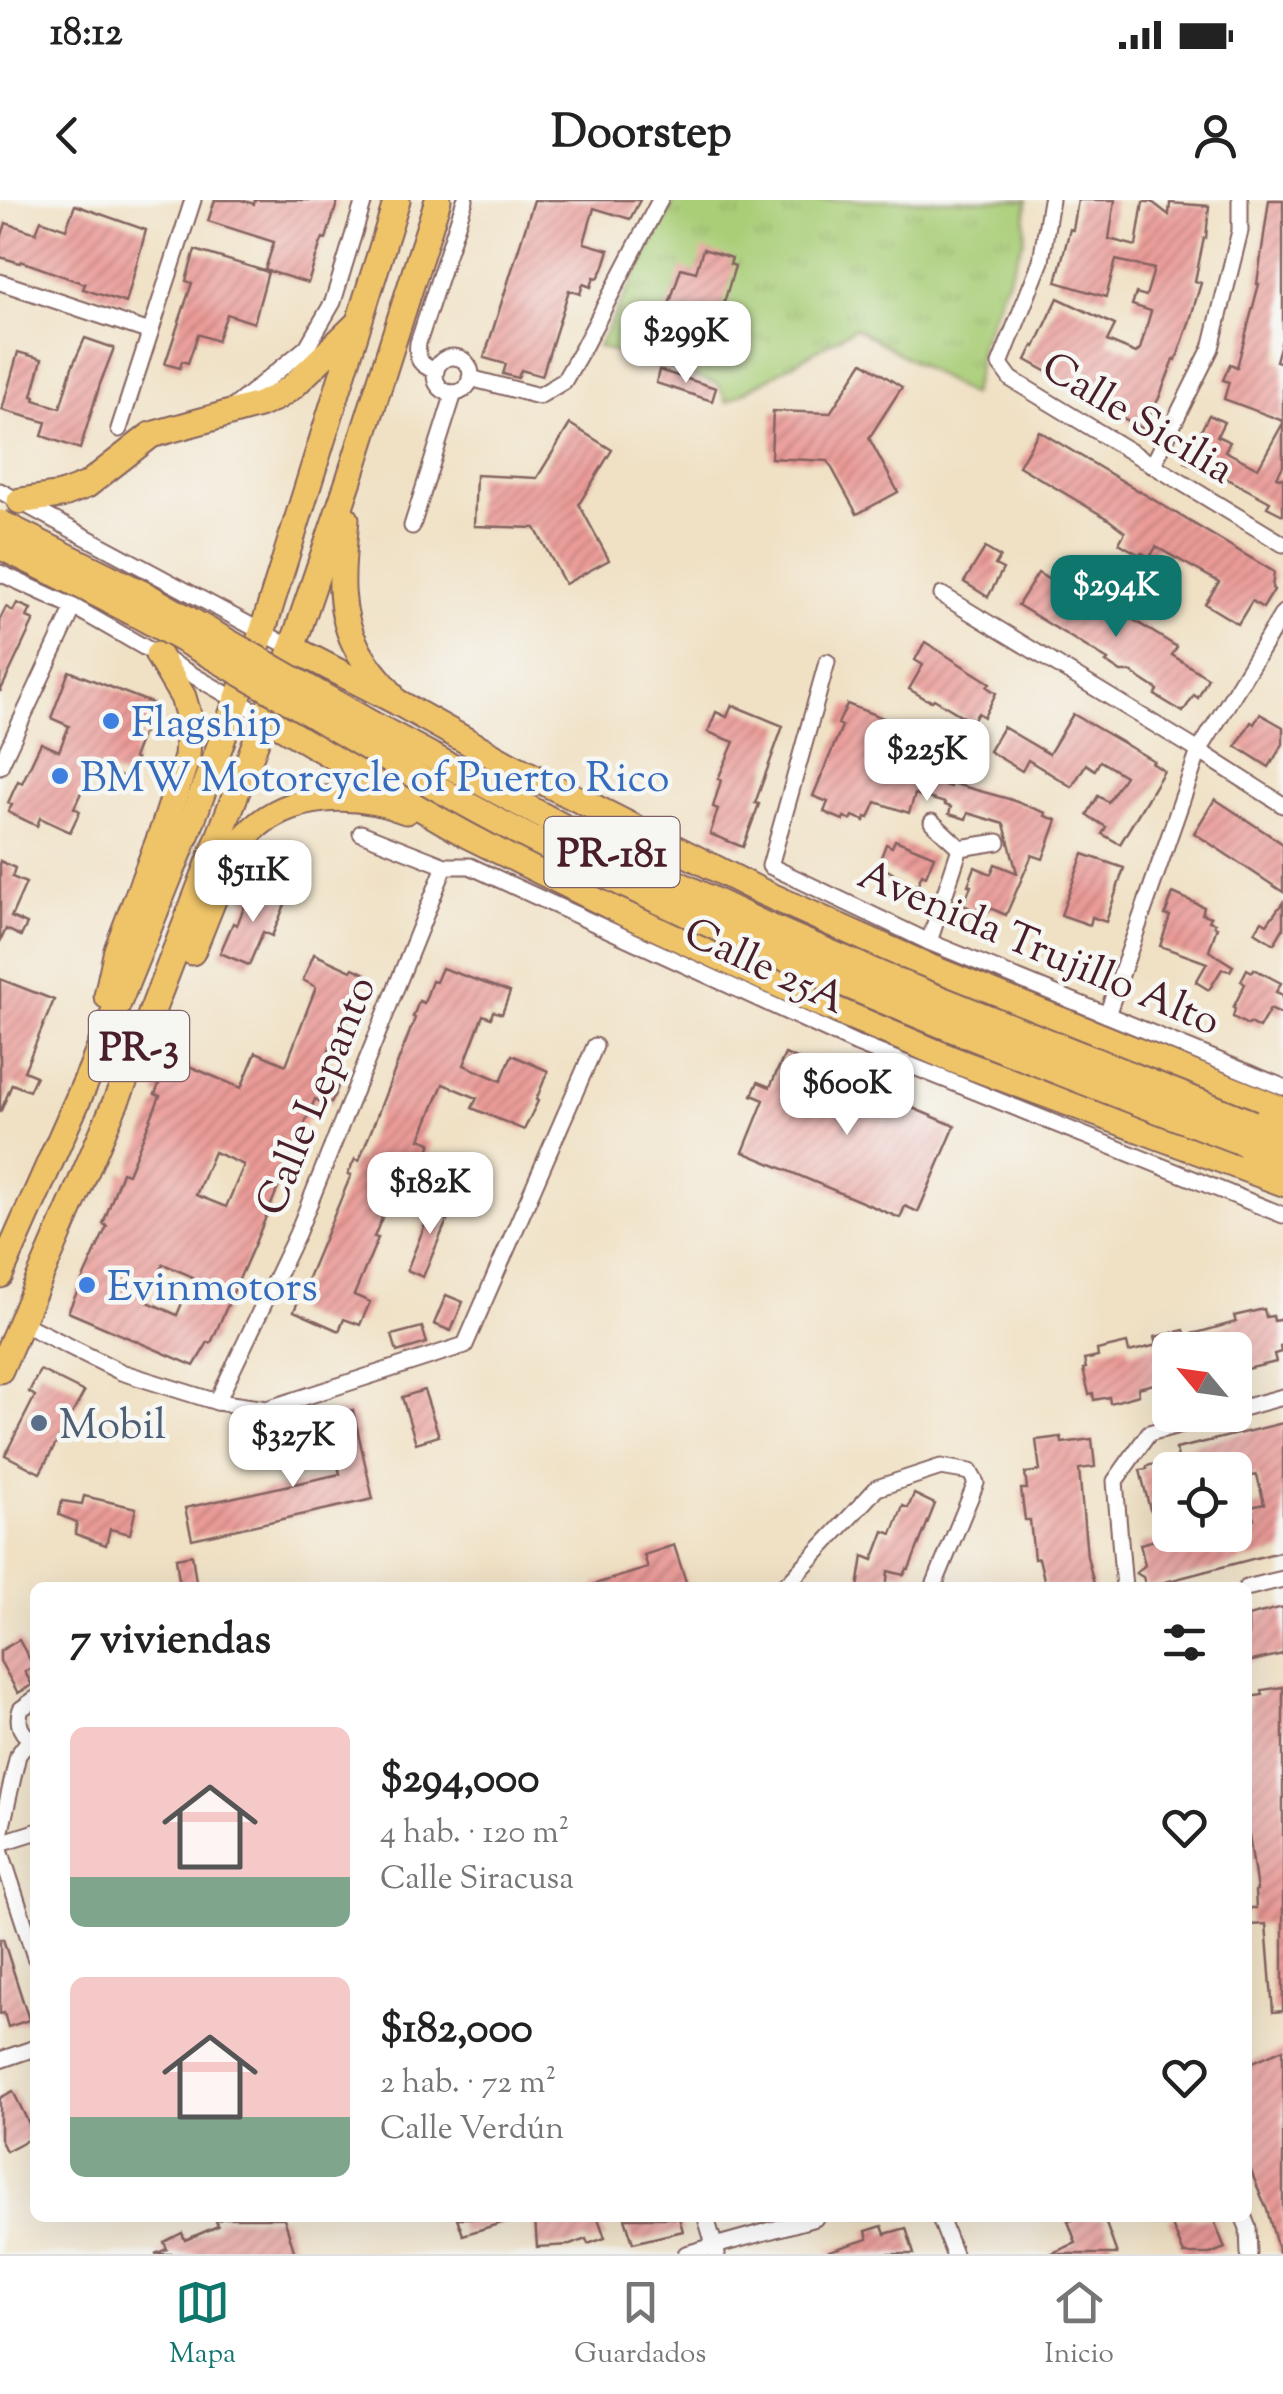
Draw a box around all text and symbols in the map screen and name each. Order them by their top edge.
text: 18:12 [50,8,123,62]
text: Doorstep [551,103,732,168]
icon: back [40,108,95,163]
icon: person [1188,108,1243,163]
pin: $299K [616,301,756,386]
text: $299K [643,310,729,356]
street label: Calle Sicilia [1029,339,1244,501]
pin: $294K [1046,555,1186,640]
text: $294K [1073,564,1159,610]
place label: Flagship [131,696,281,756]
marker: Flagship [100,710,122,732]
pin: $225K [857,719,997,804]
text: $225K [886,728,968,774]
place label: BMW Motorcycle of Puerto Rico [80,751,669,811]
marker: BMW Motorcycle of Puerto Rico [49,765,71,787]
road number: PR-181 [544,817,680,887]
pin: $511K [183,840,323,925]
street label: Avenida Trujillo Alto [848,847,1228,1054]
text: $511K [217,849,289,895]
street label: Calle 25A [673,905,855,1032]
street label: Calle Lepanto [243,968,394,1225]
road number: PR-3 [89,1011,189,1081]
pin: $600K [777,1053,917,1138]
text: $600K [802,1062,892,1108]
pin: $182K [360,1152,500,1237]
text: $182K [389,1161,471,1207]
place label: Evinmotors [107,1260,318,1320]
marker: Evinmotors [76,1274,98,1296]
north arrow [1152,1332,1252,1432]
map controls [1152,1332,1252,1552]
place label: Mobil [59,1398,166,1458]
pin: $327K [223,1405,363,1490]
marker: Mobil [28,1412,50,1434]
text: $327K [251,1414,335,1460]
button: locate [1152,1452,1252,1552]
text: 7 viviendas [70,1612,271,1672]
icon: filters [1157,1615,1212,1670]
text: $294,000 [380,1751,540,1811]
icon: home [150,1767,270,1887]
icon: heart [1157,1800,1212,1855]
text: 4 hab. · 120 m² [380,1811,569,1857]
text: Calle Siracusa [380,1857,574,1903]
text: $182,000 [380,2001,533,2061]
icon: home [150,2017,270,2137]
icon: heart [1157,2050,1212,2105]
text: 2 hab. · 72 m² [380,2061,556,2107]
text: Calle Verdún [380,2107,564,2153]
tab: Mapa [169,2275,236,2375]
tab: Guardados [574,2275,706,2375]
tab: Inicio [1045,2275,1114,2375]

